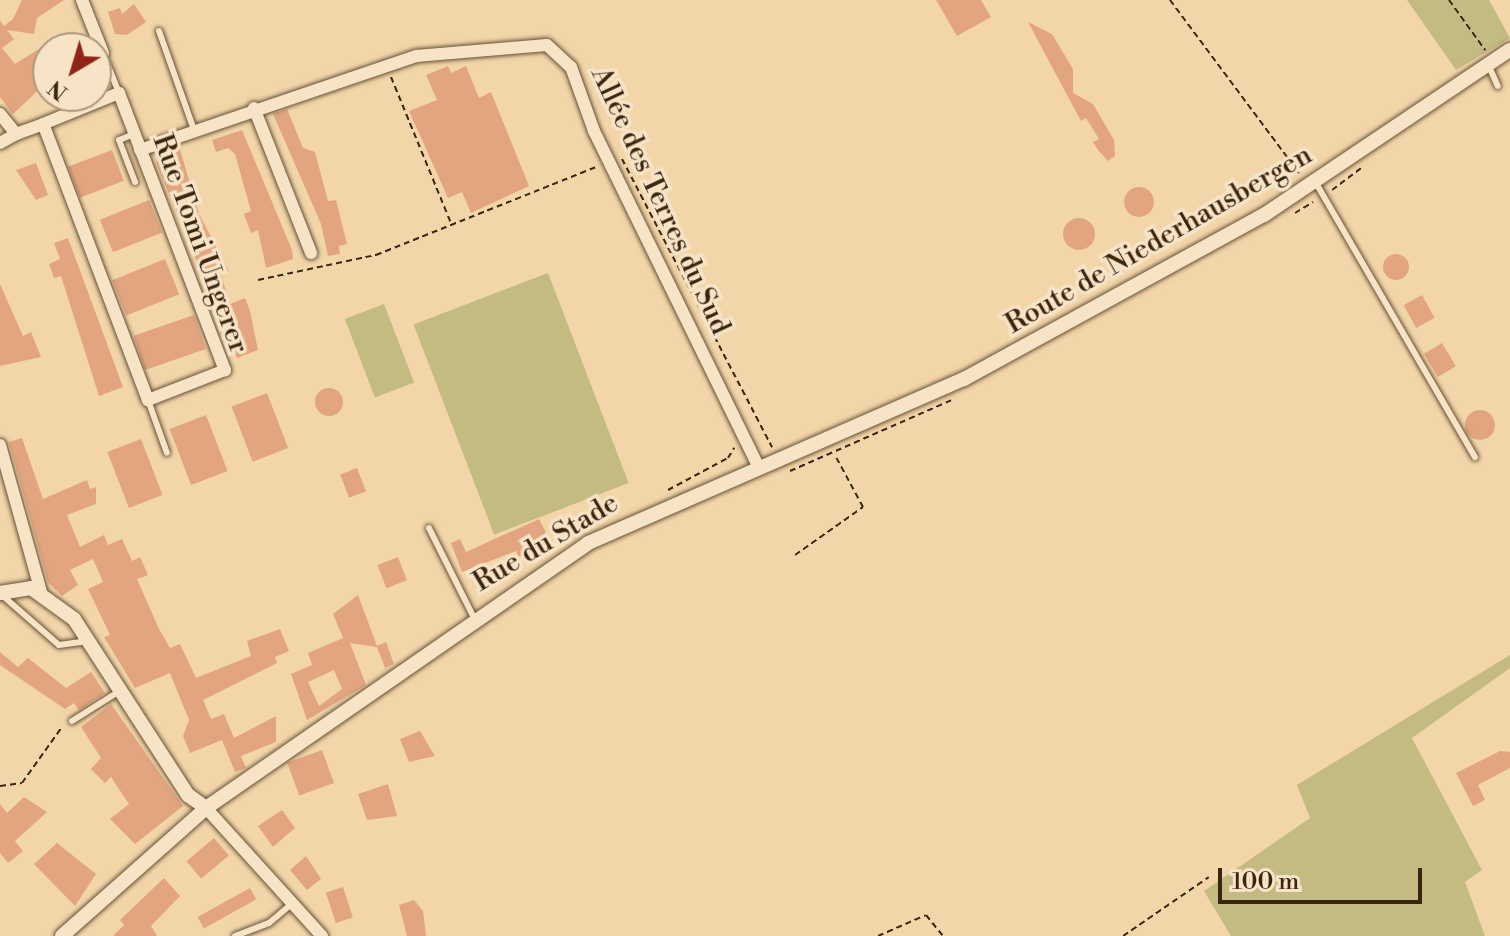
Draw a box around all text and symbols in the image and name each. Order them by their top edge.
north arrow [32,32,112,112]
street label: Allée des Terres du Sud [583,62,737,340]
text: N [43,74,73,106]
street label: Rue Tomi Ungerer [145,130,255,358]
street label: Route de Niederhausbergen [1000,138,1318,342]
street label: Rue du Stade [467,486,625,600]
scale bar [1222,852,1426,902]
text: 100 m [1232,867,1299,897]

